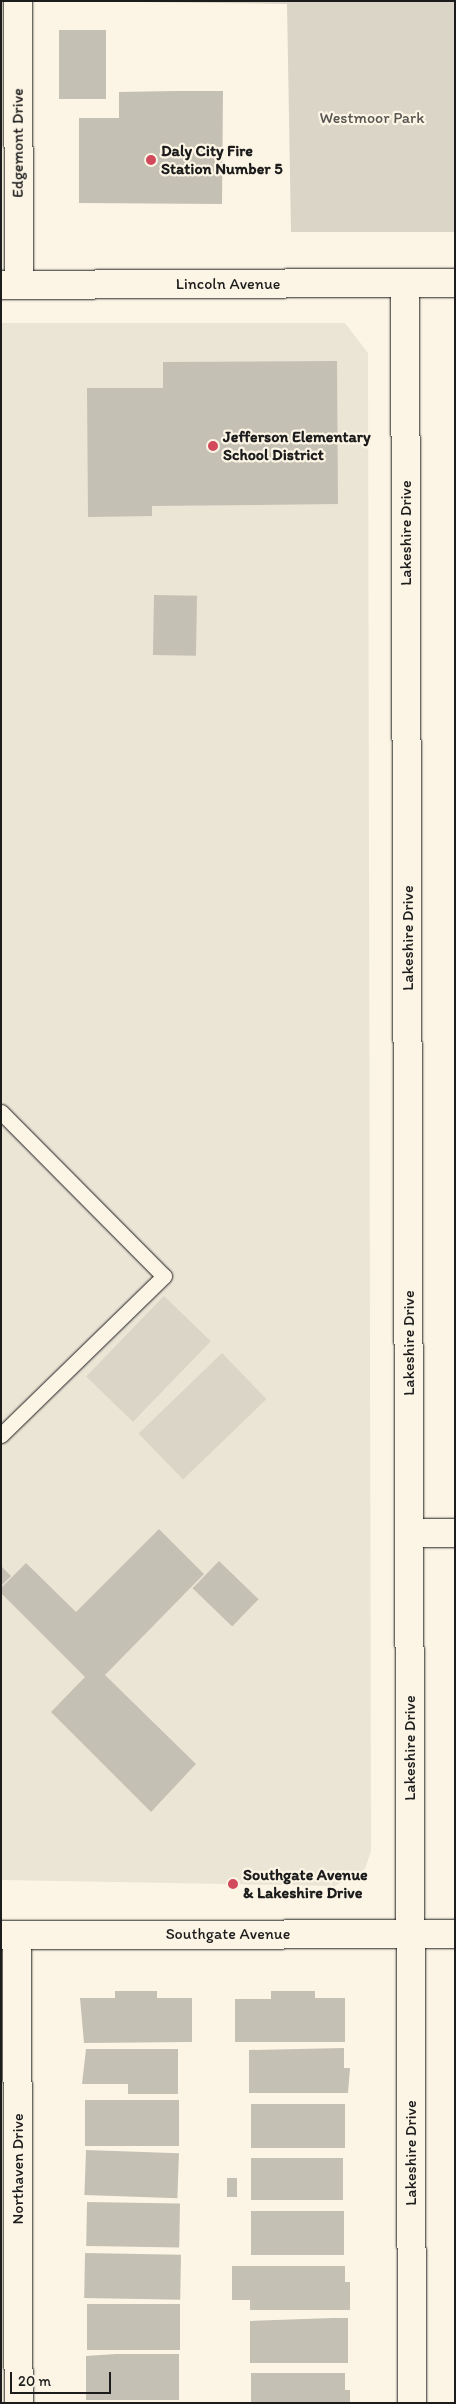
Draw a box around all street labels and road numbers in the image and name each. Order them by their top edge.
street label: Edgemont Drive [8,88,28,198]
street label: Lincoln Avenue [176,274,280,294]
street label: Lakeshire Drive [396,480,416,586]
street label: Lakeshire Drive [398,885,418,991]
street label: Lakeshire Drive [399,1290,419,1396]
street label: Lakeshire Drive [400,1695,420,1801]
street label: Southgate Avenue [166,1924,290,1944]
street label: Lakeshire Drive [401,2100,421,2206]
street label: Northaven Drive [8,2113,28,2225]

